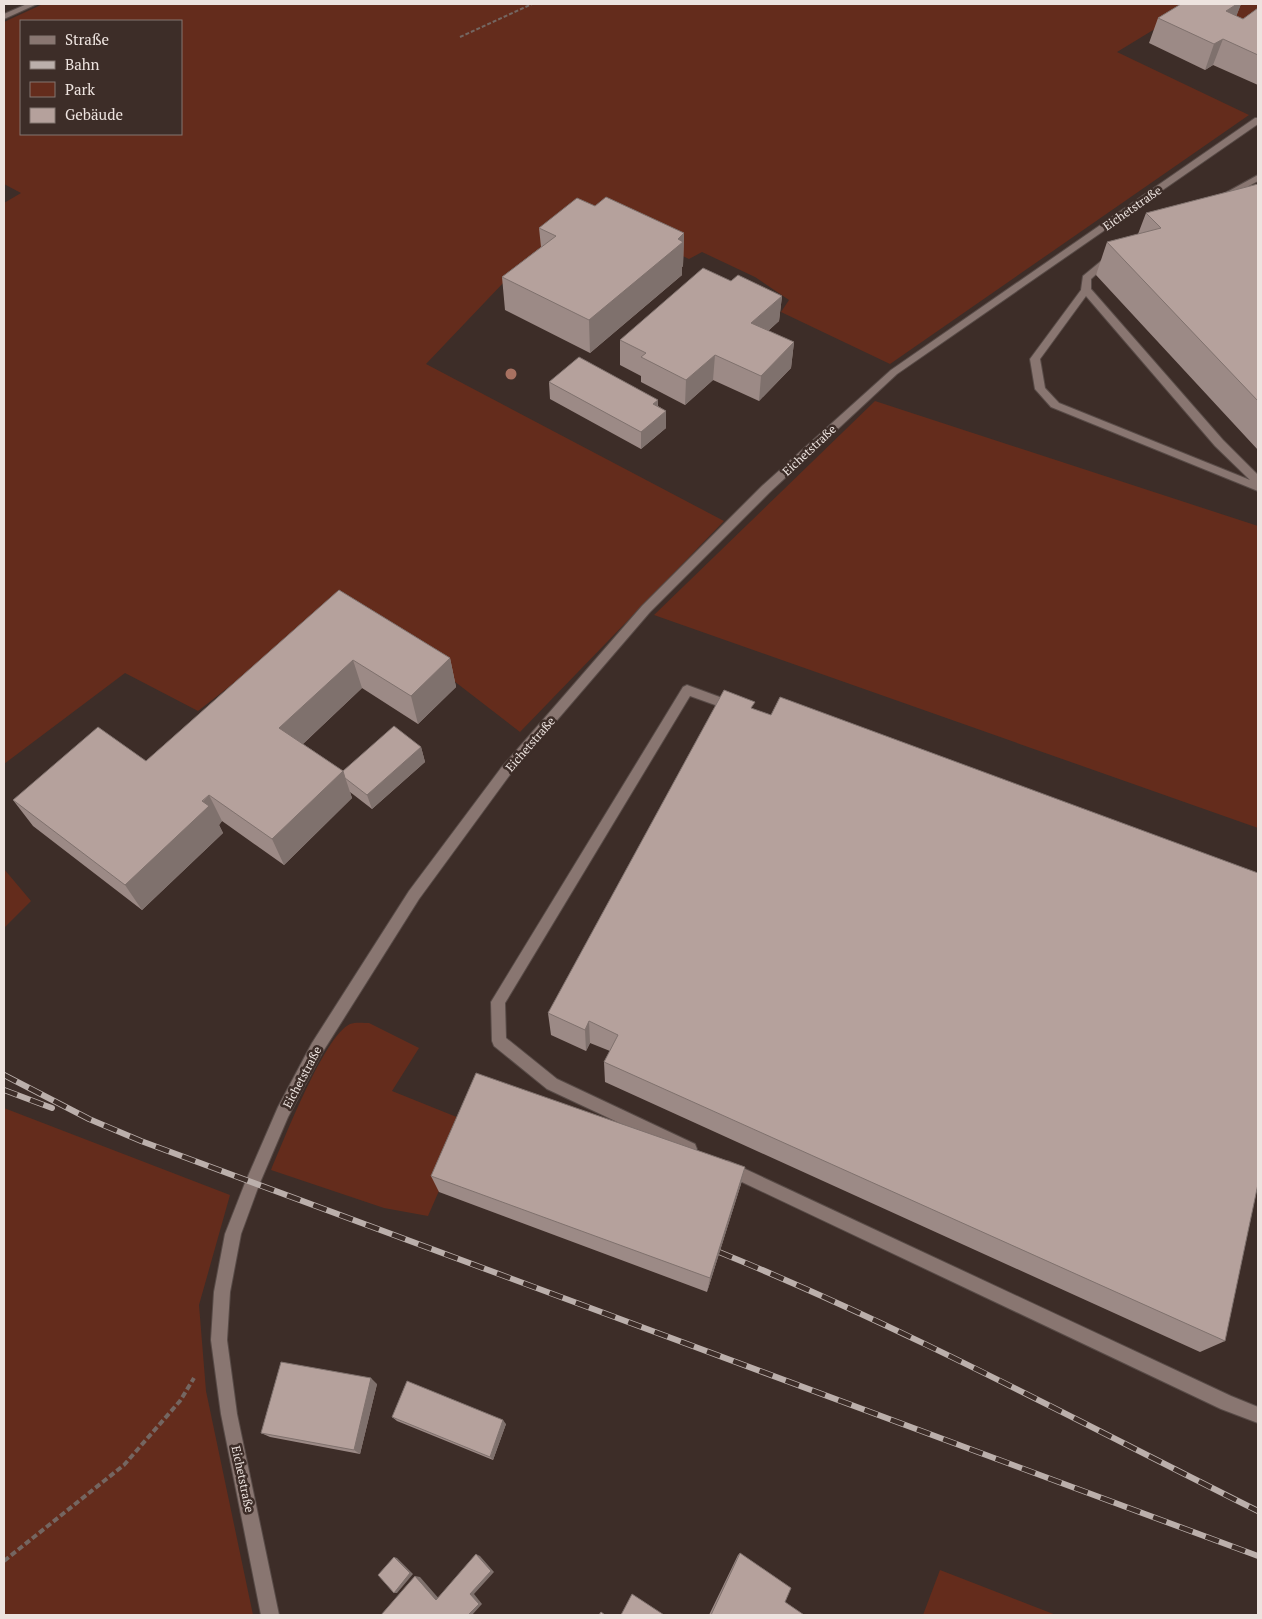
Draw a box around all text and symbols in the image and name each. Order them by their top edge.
legend [20,20,182,135]
text: Straße [65,29,109,49]
text: Bahn [65,54,100,74]
text: Park [65,79,95,99]
text: Gebäude [65,104,123,124]
street label: Eichetstraße [1100,182,1164,234]
street label: Eichetstraße [779,421,839,479]
street label: Eichetstraße [502,714,558,774]
street label: Eichetstraße [279,1044,325,1110]
street label: Eichetstraße [229,1444,257,1514]

